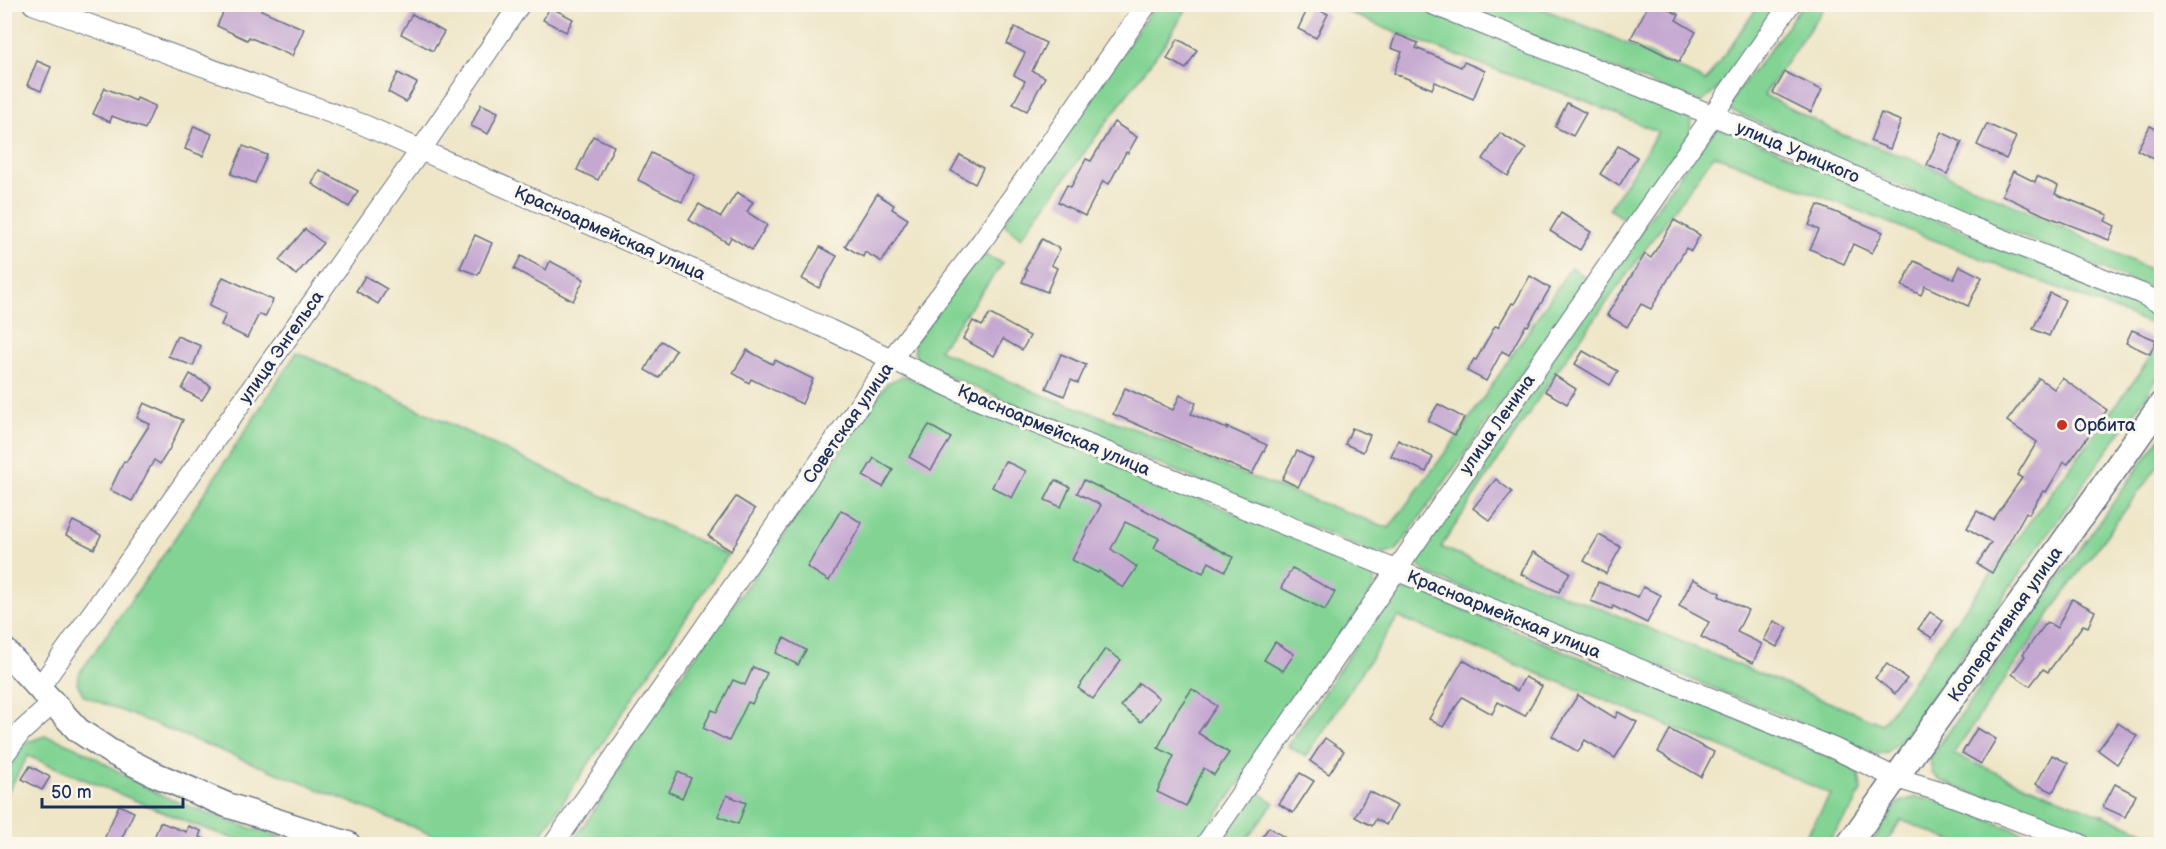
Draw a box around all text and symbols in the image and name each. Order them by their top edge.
street label: улица Урицкого [1733,117,1863,188]
street label: Красноармейская улица [511,182,709,285]
street label: улица Энгельса [235,287,328,408]
street label: Советская улица [799,359,898,488]
street label: улица Ленина [1455,370,1540,478]
street label: Красноармейская улица [954,380,1154,481]
place label: Орбита [2074,415,2136,436]
marker: Орбита [2055,418,2069,432]
street label: Кооперативная улица [1944,542,2067,706]
street label: Красноармейская улица [1404,566,1604,663]
scale bar [42,771,183,809]
text: 50 m [51,782,92,803]

